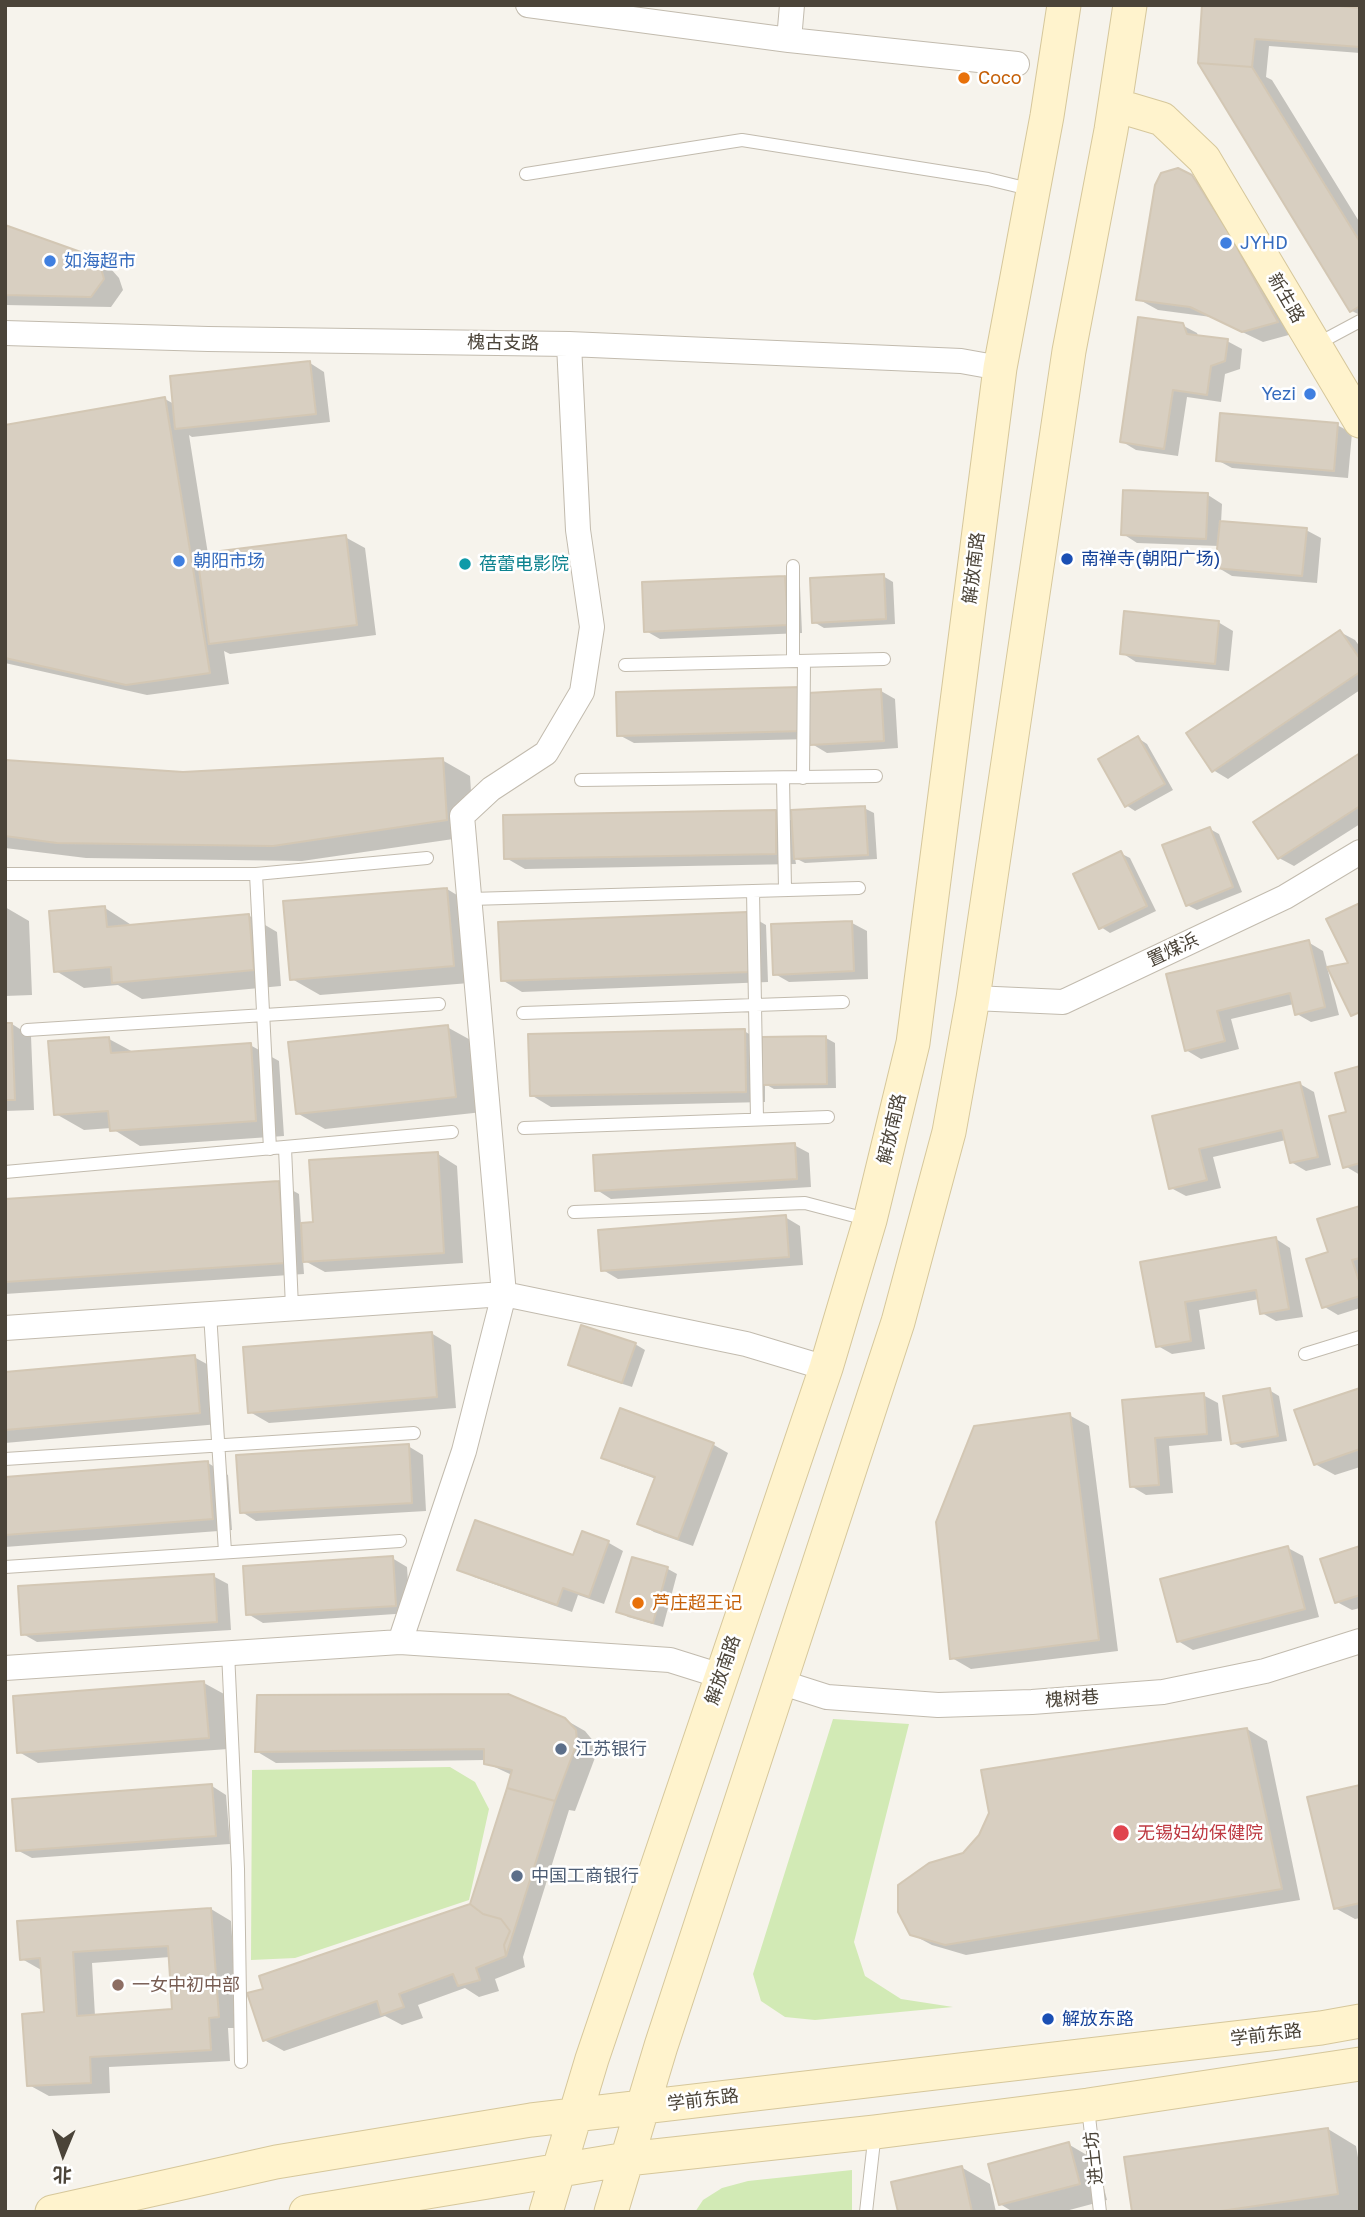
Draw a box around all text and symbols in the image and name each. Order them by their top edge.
place label: Coco [978,67,1022,89]
marker: Coco [956,70,972,86]
place label: JYHD [1240,232,1288,254]
marker: JYHD [1218,235,1234,251]
place label: 如海超市 [64,250,136,272]
marker: 如海超市 [42,253,58,269]
street label: 新生路 [1263,269,1309,327]
street label: 槐古支路 [467,332,539,354]
place label: Yezi [1261,383,1296,405]
marker: Yezi [1302,386,1318,402]
street label: 解放南路 [959,531,989,605]
place label: 南禅寺(朝阳广场) [1081,548,1221,570]
place label: 朝阳市场 [193,550,265,572]
marker: 南禅寺(朝阳广场) [1059,551,1075,567]
marker: 朝阳市场 [171,553,187,569]
place label: 蓓蕾电影院 [479,553,569,575]
marker: 蓓蕾电影院 [457,556,473,572]
street label: 置煤浜 [1144,929,1202,971]
street label: 解放南路 [873,1091,911,1167]
place label: 芦庄超王记 [652,1592,742,1614]
marker: 芦庄超王记 [630,1595,646,1611]
street label: 解放南路 [701,1632,745,1708]
street label: 槐树巷 [1044,1686,1100,1712]
place label: 江苏银行 [575,1738,647,1760]
marker: 江苏银行 [553,1741,569,1757]
place label: 无锡妇幼保健院 [1137,1822,1263,1844]
marker: 无锡妇幼保健院 [1111,1823,1131,1843]
place label: 中国工商银行 [531,1865,639,1887]
marker: 中国工商银行 [509,1868,525,1884]
place label: 一女中初中部 [132,1974,240,1996]
marker: 一女中初中部 [110,1977,126,1993]
place label: 解放东路 [1062,2008,1134,2030]
marker: 解放东路 [1040,2011,1056,2027]
street label: 学前东路 [1229,2020,1303,2050]
street label: 学前东路 [666,2085,740,2115]
north arrow [28,2119,98,2189]
street label: 进士坊 [1080,2130,1108,2186]
text: 北 [52,2164,72,2187]

